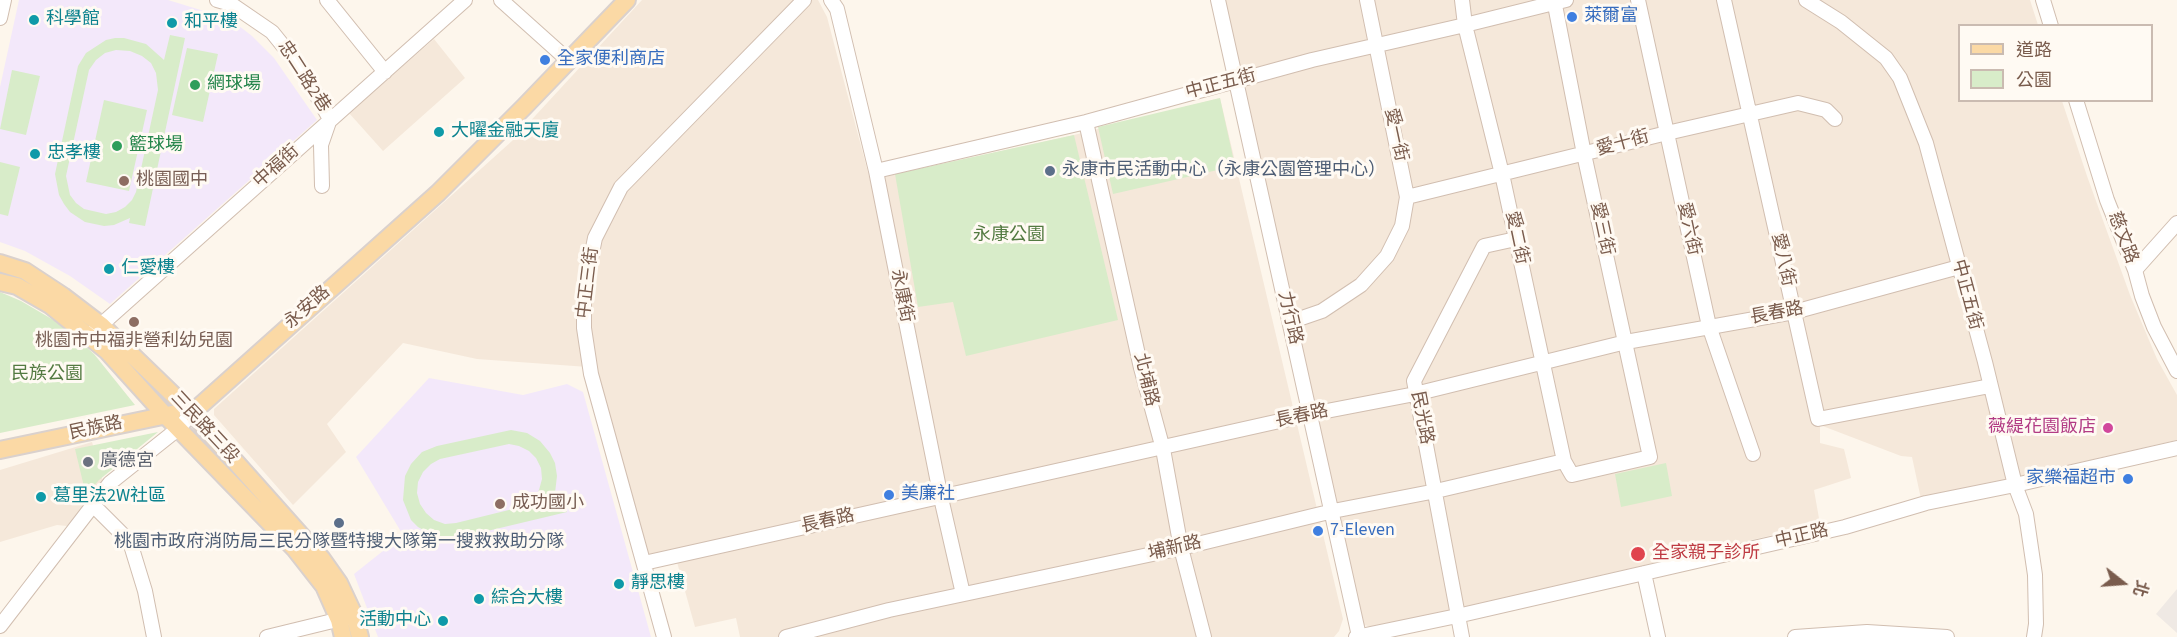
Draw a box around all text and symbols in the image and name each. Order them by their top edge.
place label: 萊爾富 [1584,6,1638,28]
place label: 科學館 [46,9,100,31]
marker: 萊爾富 [1565,10,1579,24]
place label: 和平樓 [184,12,238,34]
marker: 科學館 [27,13,41,27]
marker: 和平樓 [165,16,179,30]
legend [1958,24,2153,102]
street label: 忠二路2巷 [272,37,334,117]
text: 道路 [2016,38,2052,63]
place label: 全家便利商店 [557,49,665,71]
marker: 全家便利商店 [538,53,552,67]
street label: 中正五街 [1183,65,1259,105]
text: 公園 [2016,68,2052,93]
place label: 網球場 [207,74,261,96]
marker: 網球場 [188,78,202,92]
street label: 愛一街 [1379,106,1411,164]
place label: 大曜金融天廈 [451,121,559,143]
marker: 大曜金融天廈 [432,125,446,139]
street label: 愛十街 [1594,127,1652,161]
place label: 籃球場 [129,135,183,157]
marker: 籃球場 [110,139,124,153]
street label: 中福街 [250,141,304,193]
place label: 忠孝樓 [47,143,101,165]
marker: 忠孝樓 [28,147,42,161]
place label: 永康市民活動中心（永康公園管理中心） [1062,160,1386,182]
marker: 永康市民活動中心（永康公園管理中心） [1043,164,1057,178]
place label: 桃園國中 [136,170,208,192]
marker: 桃園國中 [117,174,131,188]
street label: 愛三街 [1585,200,1617,258]
street label: 愛六街 [1672,200,1704,258]
street label: 愛二街 [1500,209,1532,267]
street label: 慈文路 [2102,209,2142,267]
park label: 永康公園 [973,225,1045,247]
street label: 愛八街 [1766,231,1798,289]
street label: 中正三街 [574,246,604,320]
street label: 中正五街 [1946,257,1986,333]
place label: 仁愛樓 [121,258,175,280]
marker: 仁愛樓 [102,262,116,276]
street label: 永康街 [885,267,917,325]
street label: 永安路 [281,282,335,334]
street label: 力行路 [1272,289,1306,347]
street label: 長春路 [1748,298,1806,330]
marker: 桃園市中福非營利幼兒園 [127,315,141,329]
place label: 桃園市中福非營利幼兒園 [35,331,233,353]
street label: 北埔路 [1128,351,1162,409]
park label: 民族公園 [11,364,83,386]
street label: 三民路三段 [165,388,243,468]
street label: 民光路 [1405,389,1437,447]
street label: 長春路 [1273,401,1331,433]
street label: 民族路 [67,413,125,445]
place label: 薇緹花園飯店 [1988,417,2096,439]
marker: 薇緹花園飯店 [2101,421,2115,435]
place label: 廣德宮 [100,451,154,473]
marker: 廣德宮 [81,455,95,469]
place label: 家樂福超市 [2026,468,2116,490]
marker: 家樂福超市 [2121,472,2135,486]
place label: 美廉社 [901,484,955,506]
place label: 葛里法2W社區 [53,486,166,508]
marker: 美廉社 [882,488,896,502]
marker: 葛里法2W社區 [34,490,48,504]
place label: 成功國小 [512,493,584,515]
marker: 成功國小 [493,497,507,511]
street label: 長春路 [799,505,857,539]
marker: 桃園市政府消防局三民分隊暨特搜大隊第一搜救救助分隊 [332,516,346,530]
place label: 7-Eleven [1330,520,1395,542]
street label: 中正路 [1773,520,1831,554]
marker: 7-Eleven [1311,524,1325,538]
place label: 桃園市政府消防局三民分隊暨特搜大隊第一搜救救助分隊 [114,532,564,554]
street label: 埔新路 [1146,532,1204,566]
place label: 全家親子診所 [1652,543,1760,565]
marker: 全家親子診所 [1629,545,1647,563]
north arrow [2093,553,2153,613]
place label: 靜思樓 [631,573,685,595]
marker: 靜思樓 [612,577,626,591]
text: 北 [2127,577,2153,599]
place label: 綜合大樓 [491,588,563,610]
marker: 綜合大樓 [472,592,486,606]
place label: 活動中心 [359,610,431,632]
marker: 活動中心 [436,614,450,628]

